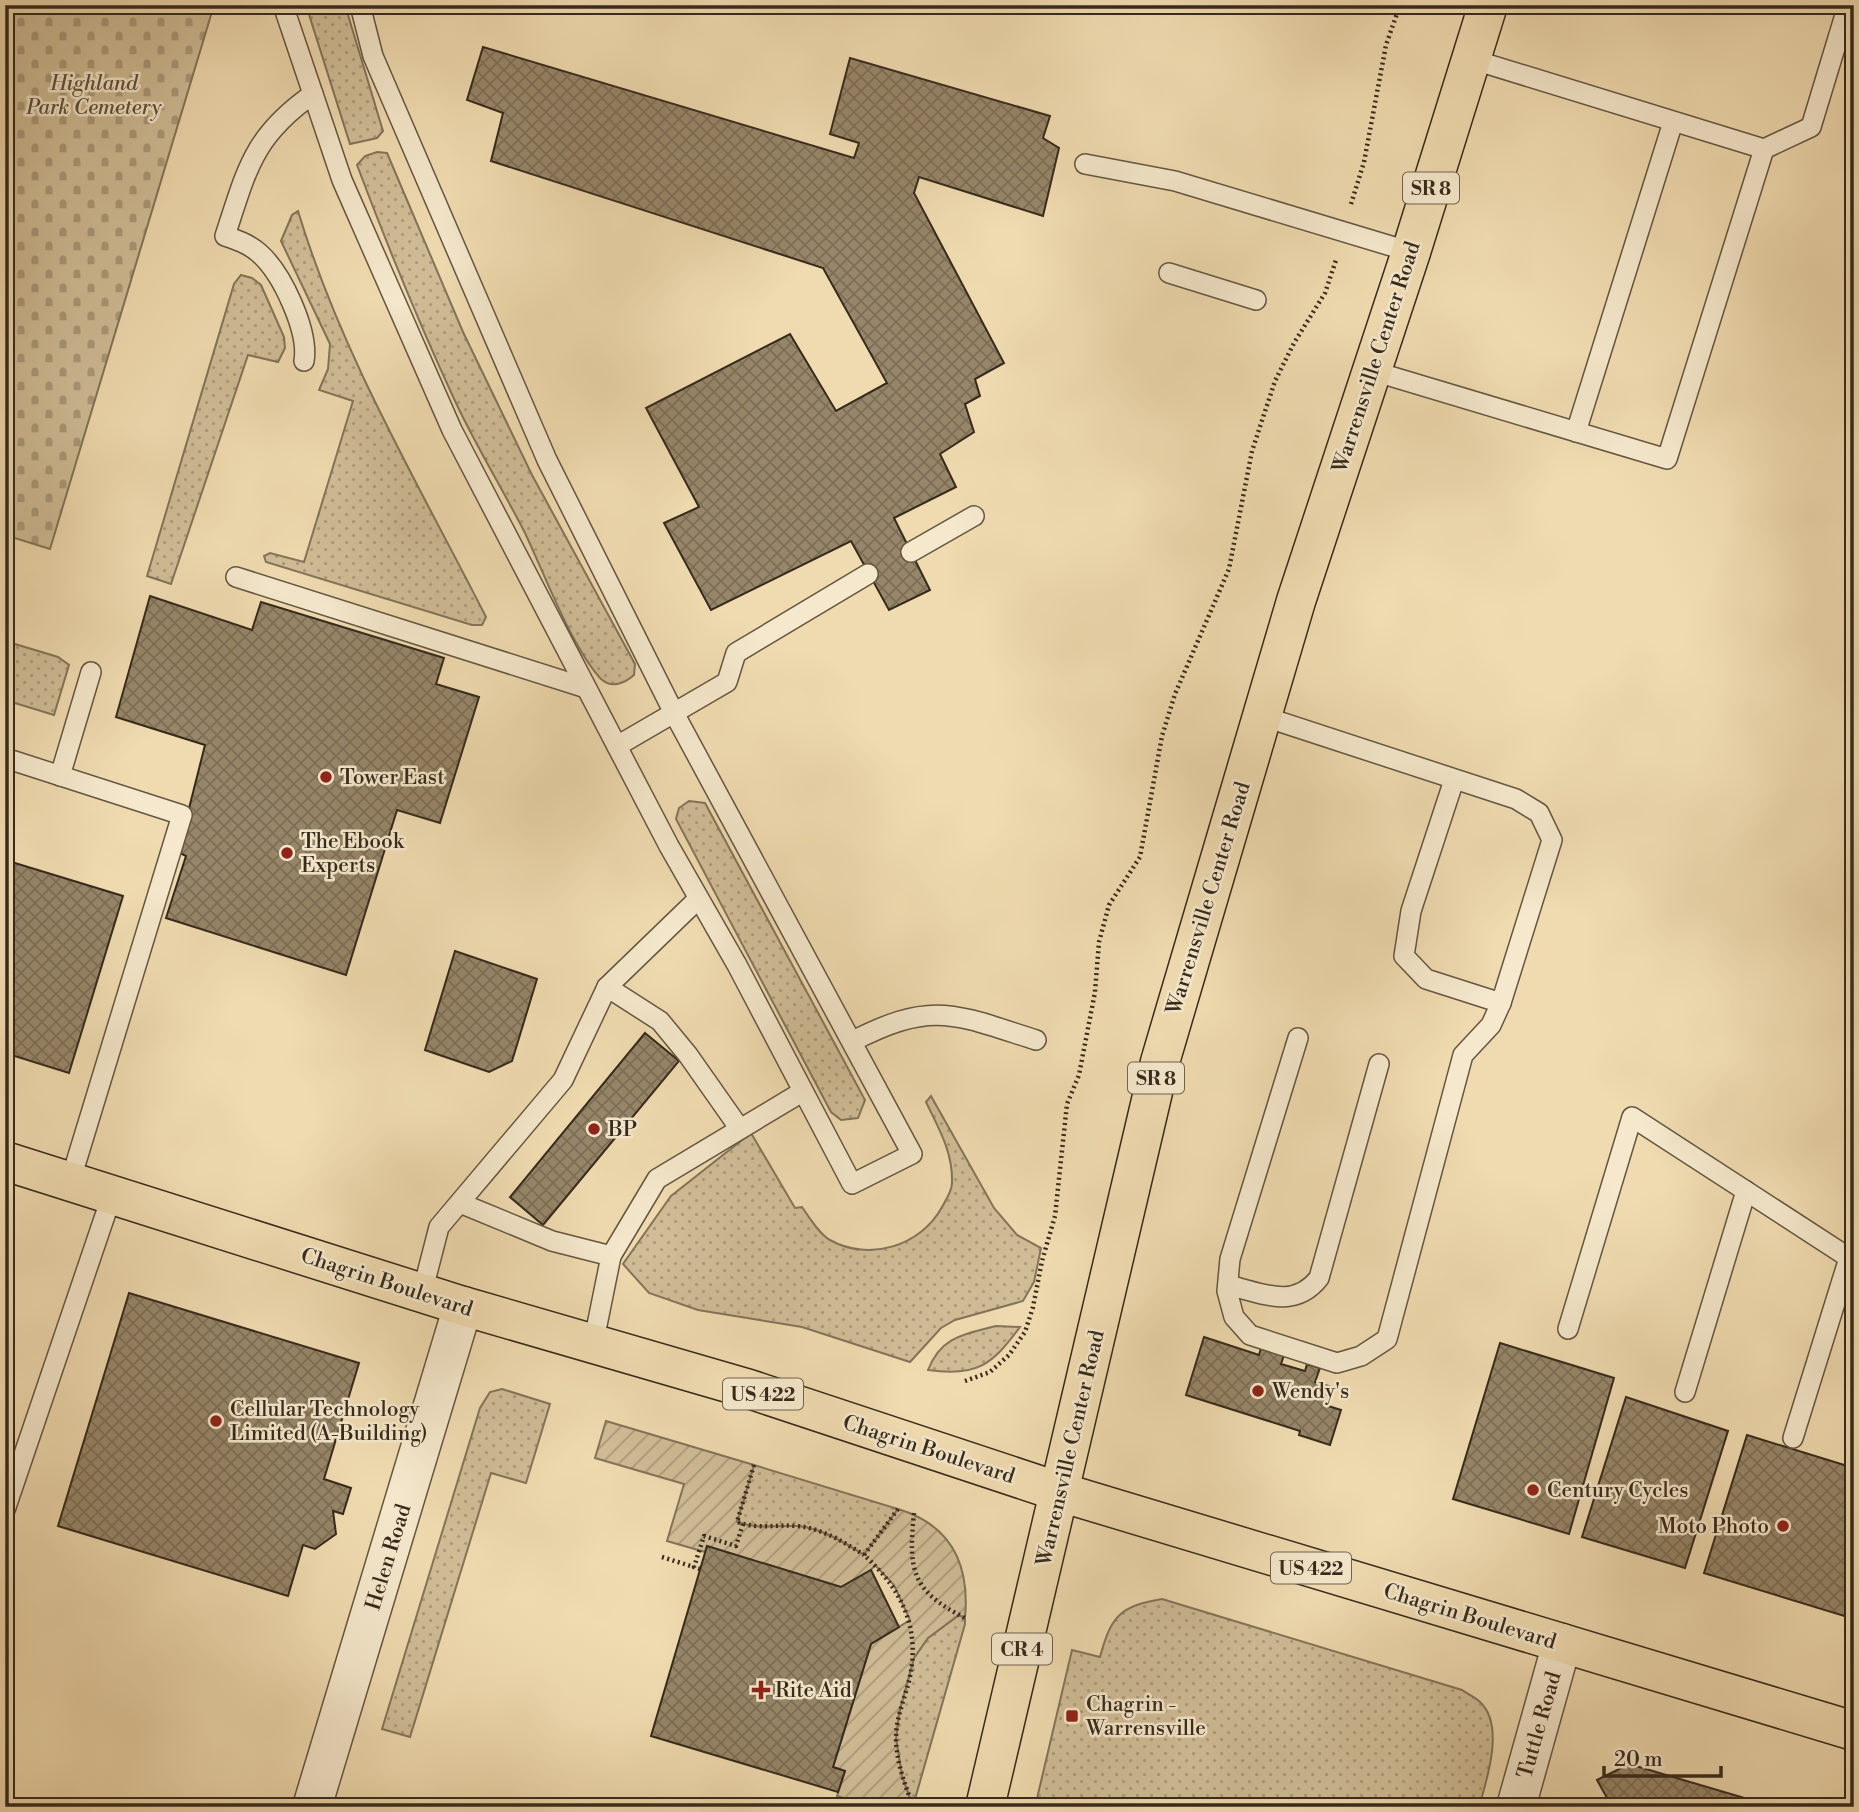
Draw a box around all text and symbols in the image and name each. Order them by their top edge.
park label: Highland Park Cemetery [25,71,163,121]
road number: SR 8 [1403,172,1459,204]
street label: Warrensville Center Road [1327,238,1427,477]
place label: Tower East [340,765,445,791]
marker: Tower East [318,769,334,785]
street label: Warrensville Center Road [1161,779,1257,1019]
place label: The Ebook Experts [301,829,405,879]
marker: The Ebook Experts [279,845,295,861]
road number: SR 8 [1128,1062,1184,1094]
place label: BP [607,1117,637,1143]
marker: BP [586,1121,602,1137]
street label: Chagrin Boulevard [297,1243,476,1323]
street label: Warrensville Center Road [1031,1327,1111,1570]
road number: US 422 [723,1378,803,1410]
place label: Wendy's [1271,1379,1349,1405]
marker: Wendy's [1250,1383,1266,1399]
place label: Cellular Technology Limited (A-Building) [230,1397,428,1447]
street label: Chagrin Boulevard [839,1410,1018,1490]
marker: Cellular Technology Limited (A-Building) [208,1413,224,1429]
place label: Century Cycles [1547,1478,1688,1504]
marker: Century Cycles [1525,1482,1541,1498]
street label: Helen Road [360,1501,417,1614]
place label: Moto Photo [1658,1514,1769,1540]
marker: Moto Photo [1775,1518,1791,1534]
road number: US 422 [1271,1552,1351,1584]
street label: Chagrin Boulevard [1380,1578,1559,1656]
road number: CR 4 [992,1634,1052,1665]
street label: Tuttle Road [1512,1669,1568,1782]
place label: Rite Aid [775,1678,852,1704]
marker: Rite Aid [753,1682,769,1698]
place label: Chagrin - Warrensville [1085,1692,1206,1742]
marker: Chagrin - Warrensville [1064,1708,1080,1724]
scale bar [1604,1735,1721,1779]
text: 20 m [1614,1747,1663,1773]

